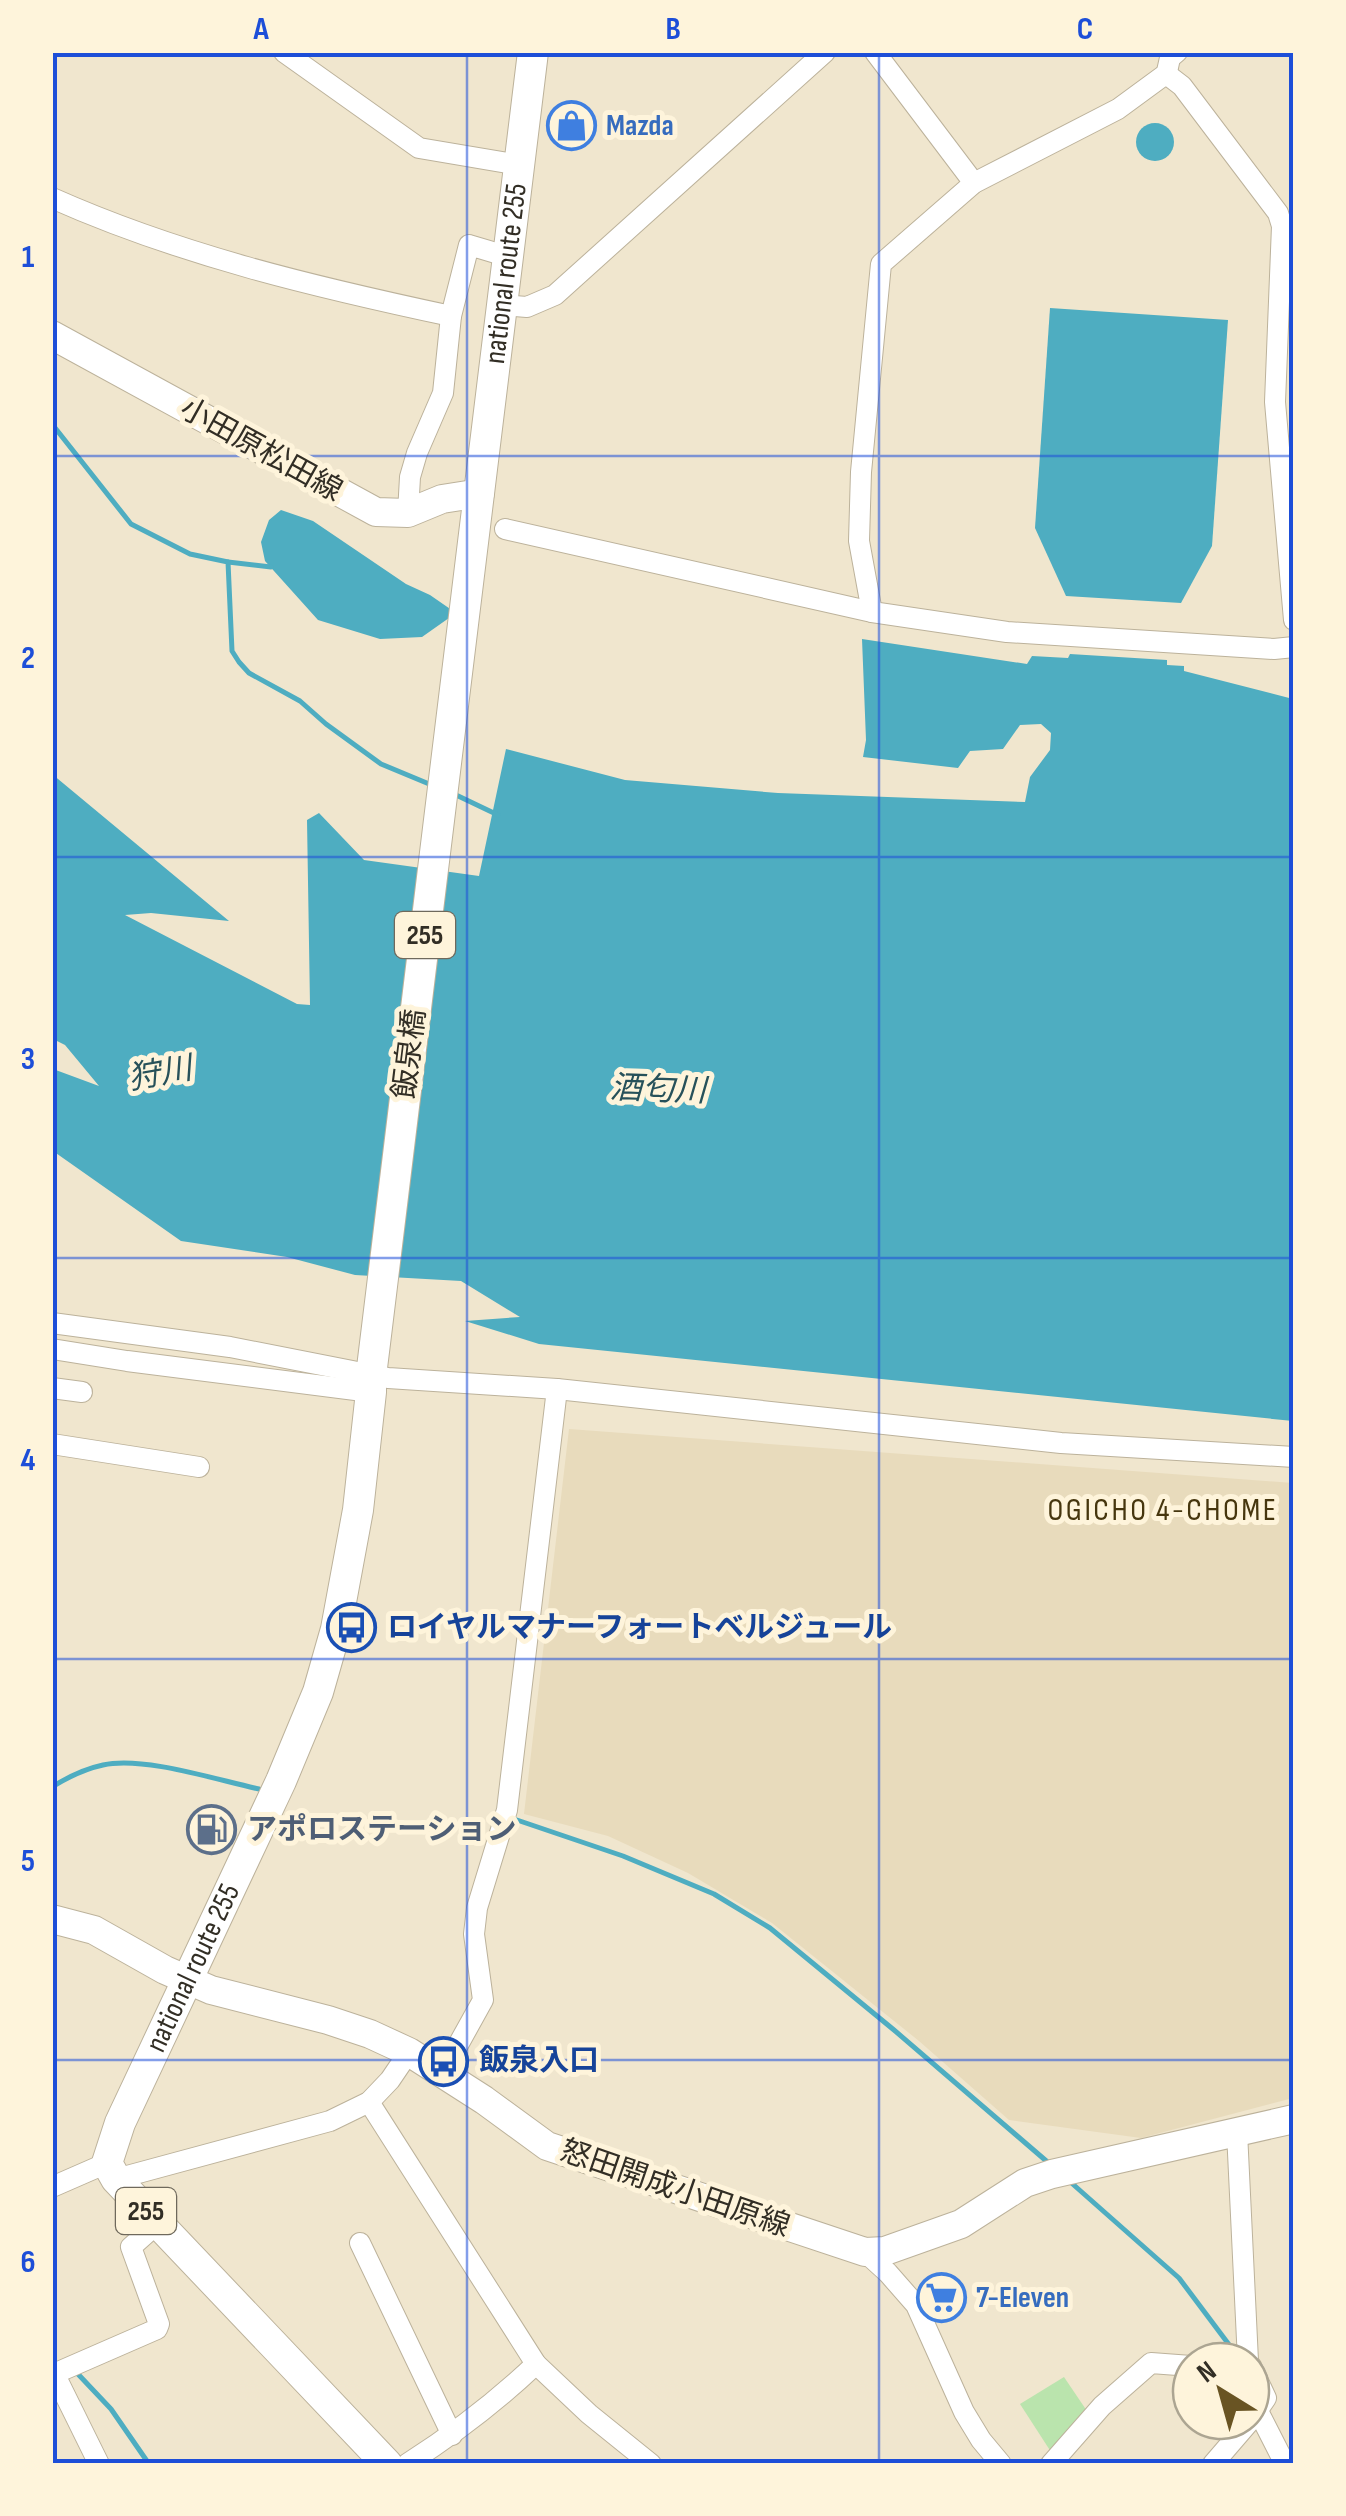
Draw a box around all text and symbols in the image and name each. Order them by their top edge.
text: A [252,10,269,49]
text: B [665,10,681,49]
text: C [1077,10,1093,49]
shop icon: Mazda [545,100,597,152]
place label: Mazda [606,108,674,144]
street label: national route 255 [477,181,535,366]
text: 1 [22,238,35,277]
street label: 小田原松田線 [174,391,348,509]
text: 2 [21,639,35,678]
road number: 255 [395,912,455,958]
street label: 飯泉橋 [387,1007,433,1101]
text: 3 [21,1040,35,1079]
water label: 狩川 [125,1049,198,1099]
water label: 酒匂川 [609,1069,710,1111]
text: 4 [21,1441,36,1480]
district label: OGICHO 4-CHOME [1048,1491,1278,1530]
bus stop icon: ロイヤルマナーフォートベルジュール [326,1602,378,1654]
place label: ロイヤルマナーフォートベルジュール [387,1610,892,1646]
fuel station icon: アポロステーション [186,1804,238,1856]
place label: アポロステーション [247,1812,516,1848]
text: 5 [21,1842,35,1881]
street label: national route 255 [138,1878,248,2058]
bus stop icon: 飯泉入口 [418,2035,470,2087]
place label: 飯泉入口 [479,2043,599,2079]
street label: 怒田開成小田原線 [556,2133,794,2245]
road number: 255 [116,2188,176,2234]
text: 6 [20,2243,36,2282]
supermarket icon: 7-Eleven [915,2272,967,2324]
place label: 7-Eleven [976,2280,1069,2316]
north arrow [1171,2341,1271,2441]
text: N [1191,2355,1223,2390]

